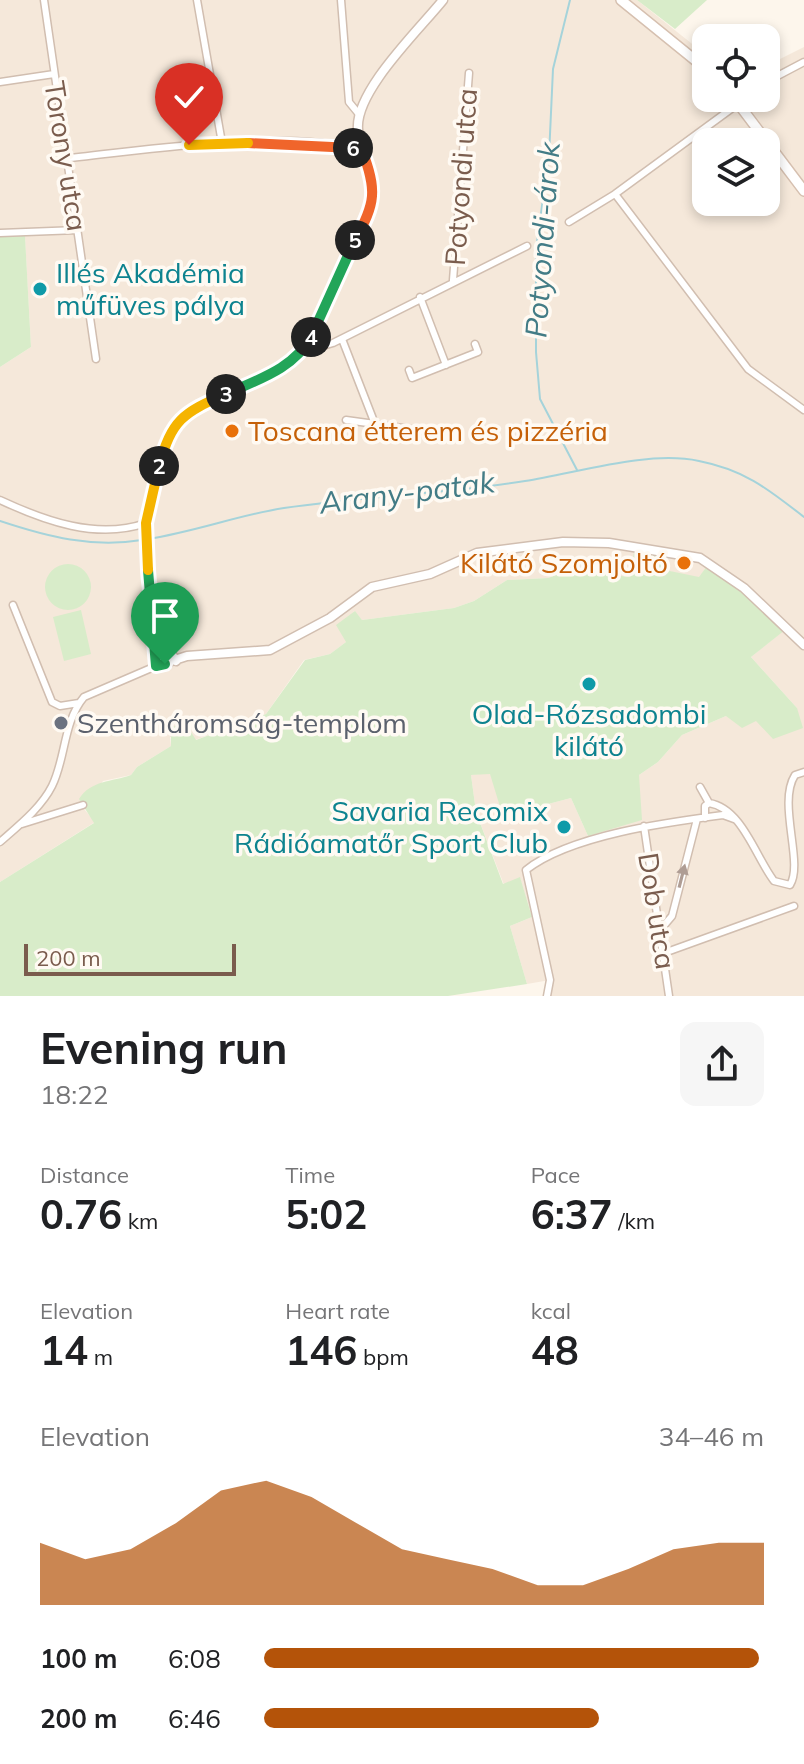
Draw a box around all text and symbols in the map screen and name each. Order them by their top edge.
map controls [692,24,780,216]
button: locate [692,24,780,112]
pin [155,63,223,145]
icon: check [167,75,211,119]
street label: Torony utca [37,78,96,233]
street label: Potyondi utca [437,87,484,267]
pin: 6 [333,128,373,168]
button: layers [692,128,780,216]
text: 6 [346,134,360,162]
water label: Potyondi-árok [516,139,568,339]
pin: 5 [335,220,375,260]
text: 5 [348,226,362,254]
place label: Illés Akadémia műfüves pálya [56,255,245,322]
marker: Illés Akadémia műfüves pálya [31,280,49,298]
pin: 4 [291,317,331,357]
text: 4 [304,323,318,351]
pin: 3 [206,374,246,414]
text: 3 [219,380,233,408]
place label: Toscana étterem és pizzéria [248,413,608,448]
marker: Toscana étterem és pizzéria [223,422,241,440]
pin: 2 [139,446,179,486]
text: 2 [152,452,166,480]
water label: Arany-patak [316,462,498,522]
place label: Kilátó Szomjoltó [460,545,668,580]
marker: Kilátó Szomjoltó [675,554,693,572]
pin [131,582,199,664]
icon: arrive [143,594,187,638]
marker: Olad-Rózsadombi kilátó [580,675,598,693]
place label: Olad-Rózsadombi kilátó [472,696,706,763]
place label: Szentháromság-templom [77,705,407,740]
marker: Szentháromság-templom [52,714,70,732]
place label: Savaria Recomix Rádióamatőr Sport Club [234,793,548,860]
marker: Savaria Recomix Rádióamatőr Sport Club [555,818,573,836]
street label: Dob utca [631,850,684,972]
one-way arrow [677,863,689,888]
scale bar [24,940,236,976]
text: 200 m [36,944,101,972]
text: Evening run [40,1020,287,1075]
button: share [680,1022,764,1106]
text: 18:22 [40,1078,108,1111]
text: Distance [40,1161,129,1189]
text: Time [285,1161,335,1189]
text: Pace [531,1161,580,1189]
text: 0.76 [40,1189,122,1239]
text: 5:02 [285,1189,367,1239]
text: 6:37 [531,1189,613,1239]
text: km [122,1207,158,1235]
text: /km [613,1207,655,1235]
text: Elevation [40,1297,133,1325]
text: Heart rate [285,1297,390,1325]
text: kcal [531,1297,571,1325]
text: 14 [40,1325,88,1375]
text: 146 [285,1325,357,1375]
text: 48 [531,1325,579,1375]
text: m [88,1343,113,1371]
text: bpm [357,1343,409,1371]
text: Elevation [40,1420,150,1453]
text: 34–46 m [659,1420,764,1453]
text: 100 m [40,1642,117,1675]
text: 6:08 [168,1642,221,1675]
text: 200 m [40,1702,117,1735]
text: 6:46 [168,1702,221,1735]

